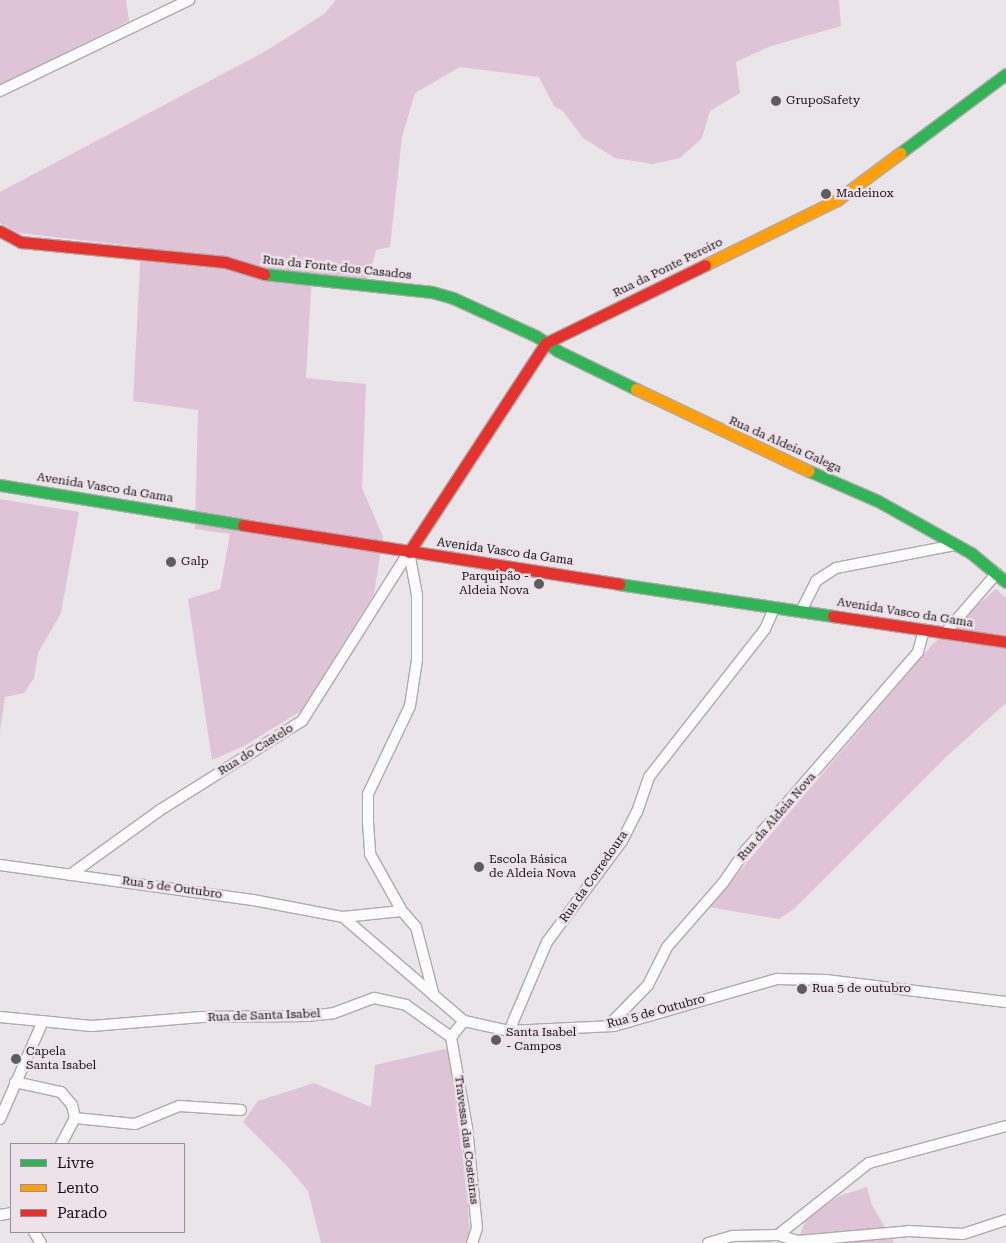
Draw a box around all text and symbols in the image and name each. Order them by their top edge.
place label: GrupoSafety [786,94,860,108]
marker: GrupoSafety [770,95,782,107]
place label: Madeinox [836,187,894,201]
marker: Madeinox [820,188,832,200]
street label: Rua da Ponte Pereiro [611,235,725,301]
street label: Rua da Fonte dos Casados [262,253,412,283]
street label: Rua da Aldeia Galega [726,414,844,476]
street label: Avenida Vasco da Gama [36,470,174,506]
street label: Avenida Vasco da Gama [436,535,574,569]
place label: Galp [181,555,209,569]
marker: Galp [165,556,177,568]
place label: Parquipão - Aldeia Nova [459,570,529,598]
marker: Parquipão - Aldeia Nova [533,578,545,590]
street label: Avenida Vasco da Gama [836,595,974,631]
street label: Rua do Castelo [216,721,296,779]
street label: Rua da Aldeia Nova [735,770,819,864]
street label: Rua da Corredoura [557,828,631,926]
place label: Escola Básica de Aldeia Nova [489,853,576,881]
marker: Escola Básica de Aldeia Nova [473,861,485,873]
street label: Rua 5 de Outubro [121,874,223,902]
place label: Rua 5 de outubro [812,982,911,996]
marker: Rua 5 de outubro [796,983,808,995]
street label: Rua 5 de Outubro [605,992,707,1032]
street label: Rua de Santa Isabel [207,1007,321,1025]
place label: Santa Isabel - Campos [506,1026,576,1054]
marker: Santa Isabel - Campos [490,1034,502,1046]
place label: Capela Santa Isabel [26,1045,96,1073]
marker: Capela Santa Isabel [10,1053,22,1065]
street label: Travessa das Costeiras [451,1075,481,1205]
legend [10,1143,185,1233]
text: Livre [57,1154,94,1172]
text: Lento [57,1179,99,1197]
text: Parado [57,1204,107,1222]

